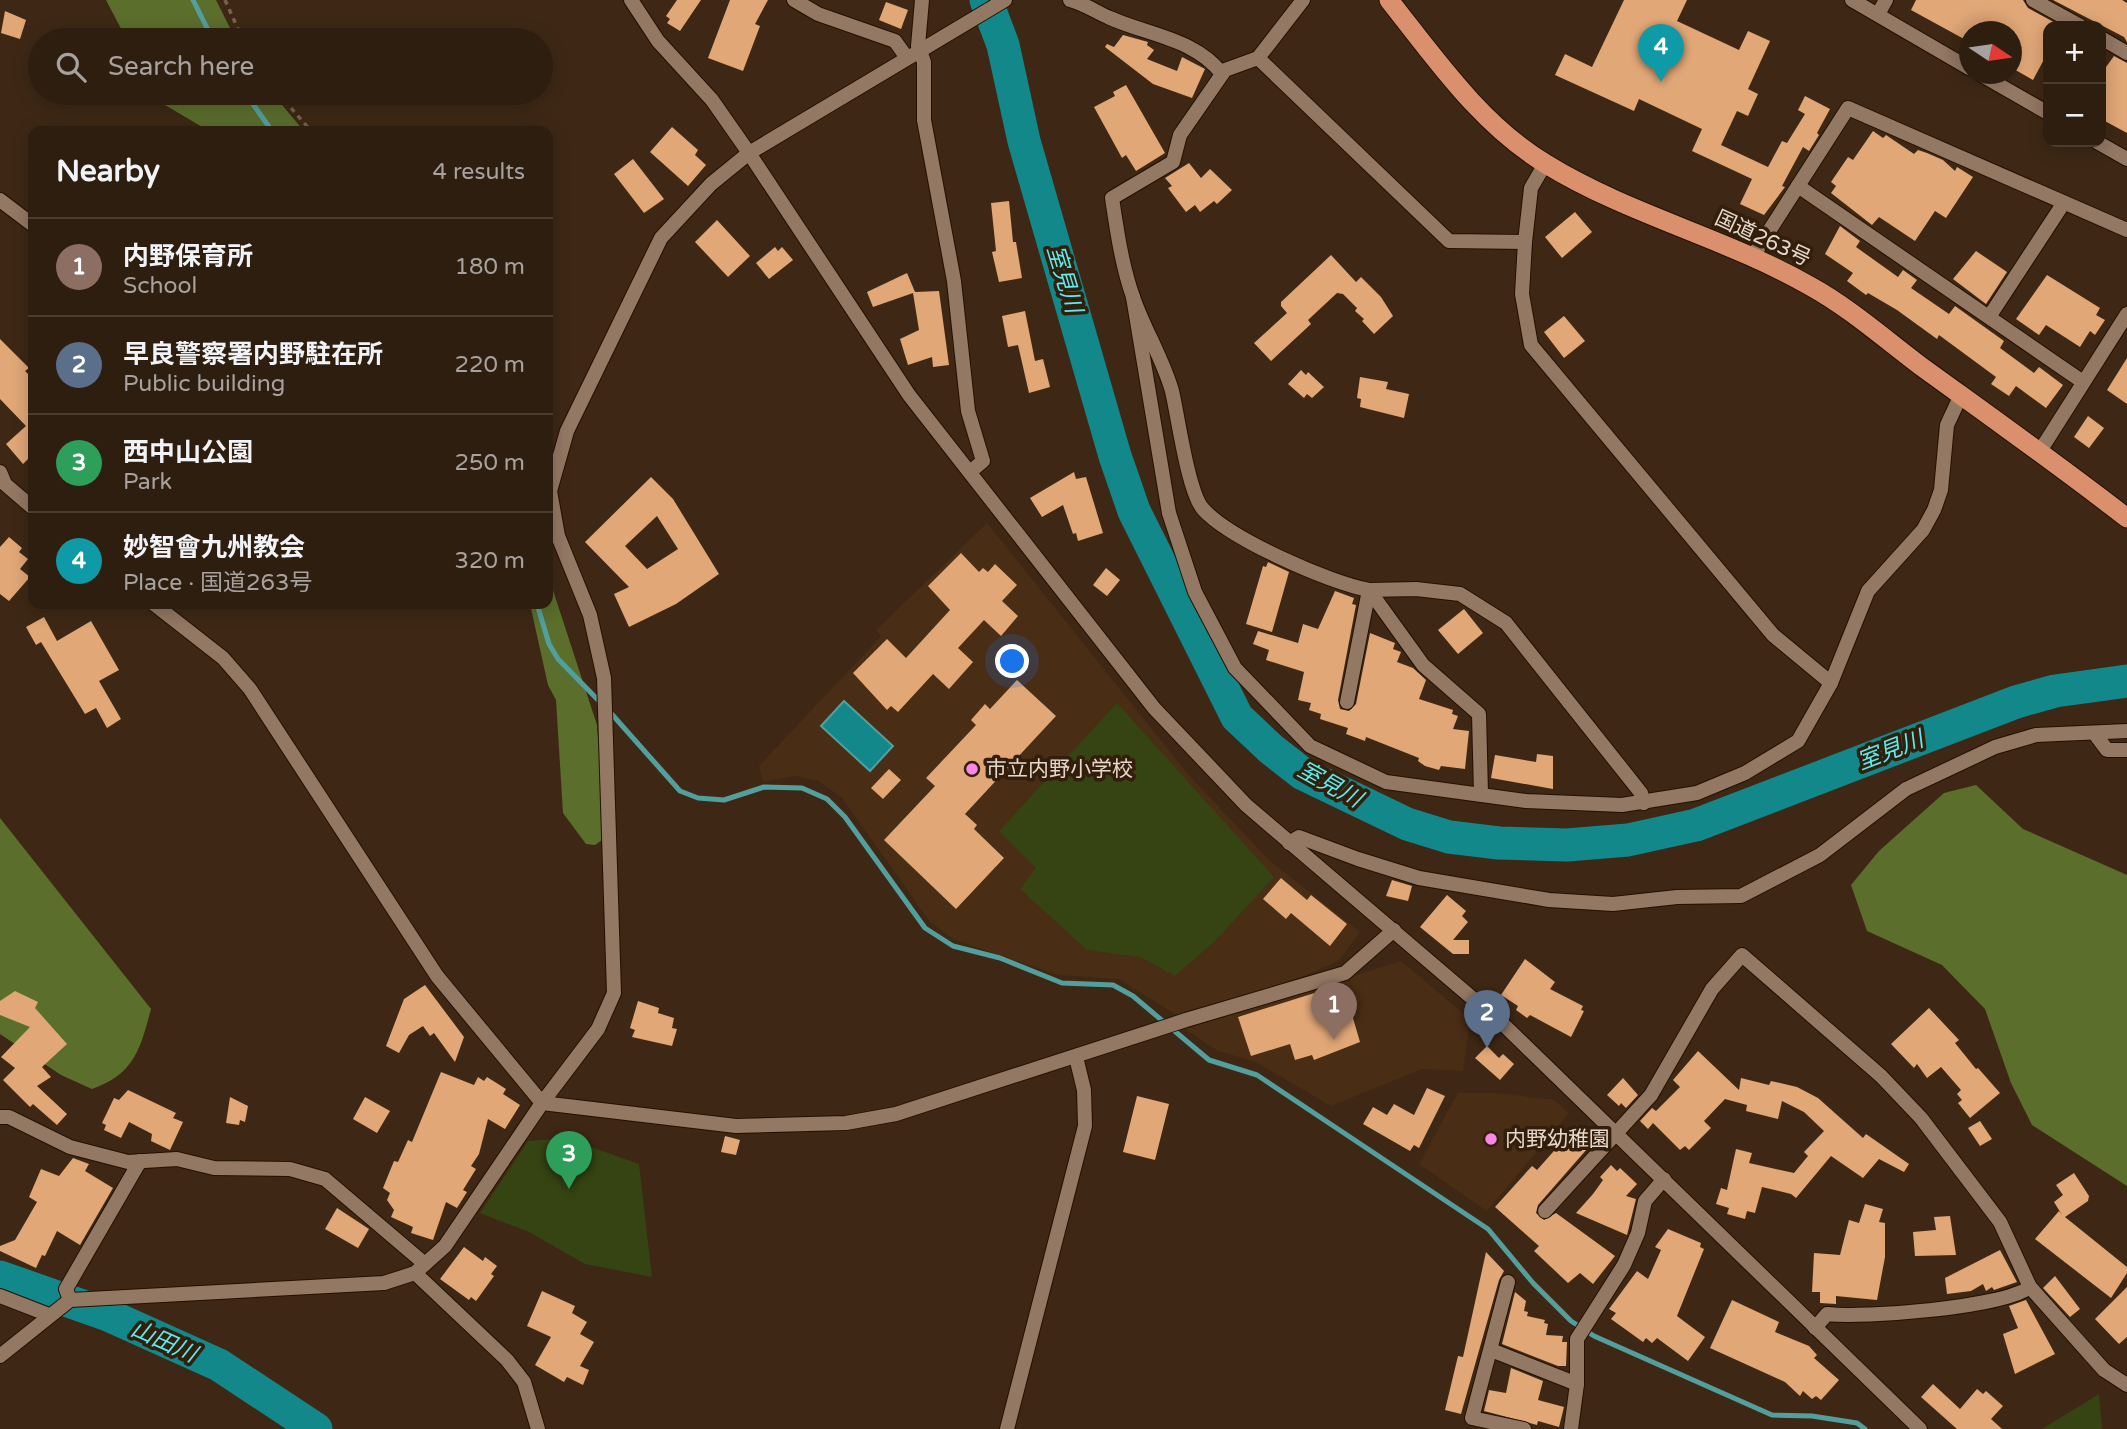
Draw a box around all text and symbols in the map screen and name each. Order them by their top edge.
north arrow [1959,21,2022,84]
map controls [2043,21,2106,147]
button: + [2043,21,2106,84]
pin: 4 [1638,24,1684,82]
search box [28,28,553,105]
icon: search [52,48,90,86]
text: Search here [108,51,254,82]
button: − [2043,84,2106,147]
text: Nearby [56,153,160,190]
text: 4 results [432,158,525,186]
street label: 国道263号 [1711,205,1815,271]
text: 内野保育所 [123,241,253,272]
water label: 室見川 [1041,242,1088,319]
text: 1 [72,253,86,281]
text: 180 m [455,253,525,281]
text: School [123,272,197,300]
text: 早良警察署内野駐在所 [123,339,383,370]
text: 2 [72,351,86,379]
text: 220 m [455,351,525,379]
text: Public building [123,370,285,398]
text: 西中山公園 [123,437,253,468]
text: 3 [72,449,86,477]
text: 250 m [455,449,525,477]
text: Park [123,468,172,496]
text: 妙智會九州教会 [123,532,305,563]
text: 4 [72,547,86,575]
text: 320 m [455,547,525,575]
text: Place · 国道263号 [123,569,312,597]
your location [995,644,1029,678]
water label: 室見川 [1853,724,1930,776]
water label: 室見川 [1293,756,1369,815]
place label: 市立内野小学校 [986,757,1133,782]
marker: 市立内野小学校 [964,761,980,777]
pin: 1 [1311,982,1357,1040]
pin: 2 [1464,990,1510,1048]
place label: 内野幼稚園 [1505,1127,1610,1152]
pin: 3 [546,1131,592,1189]
marker: 内野幼稚園 [1483,1131,1499,1147]
water label: 山田川 [126,1315,204,1370]

